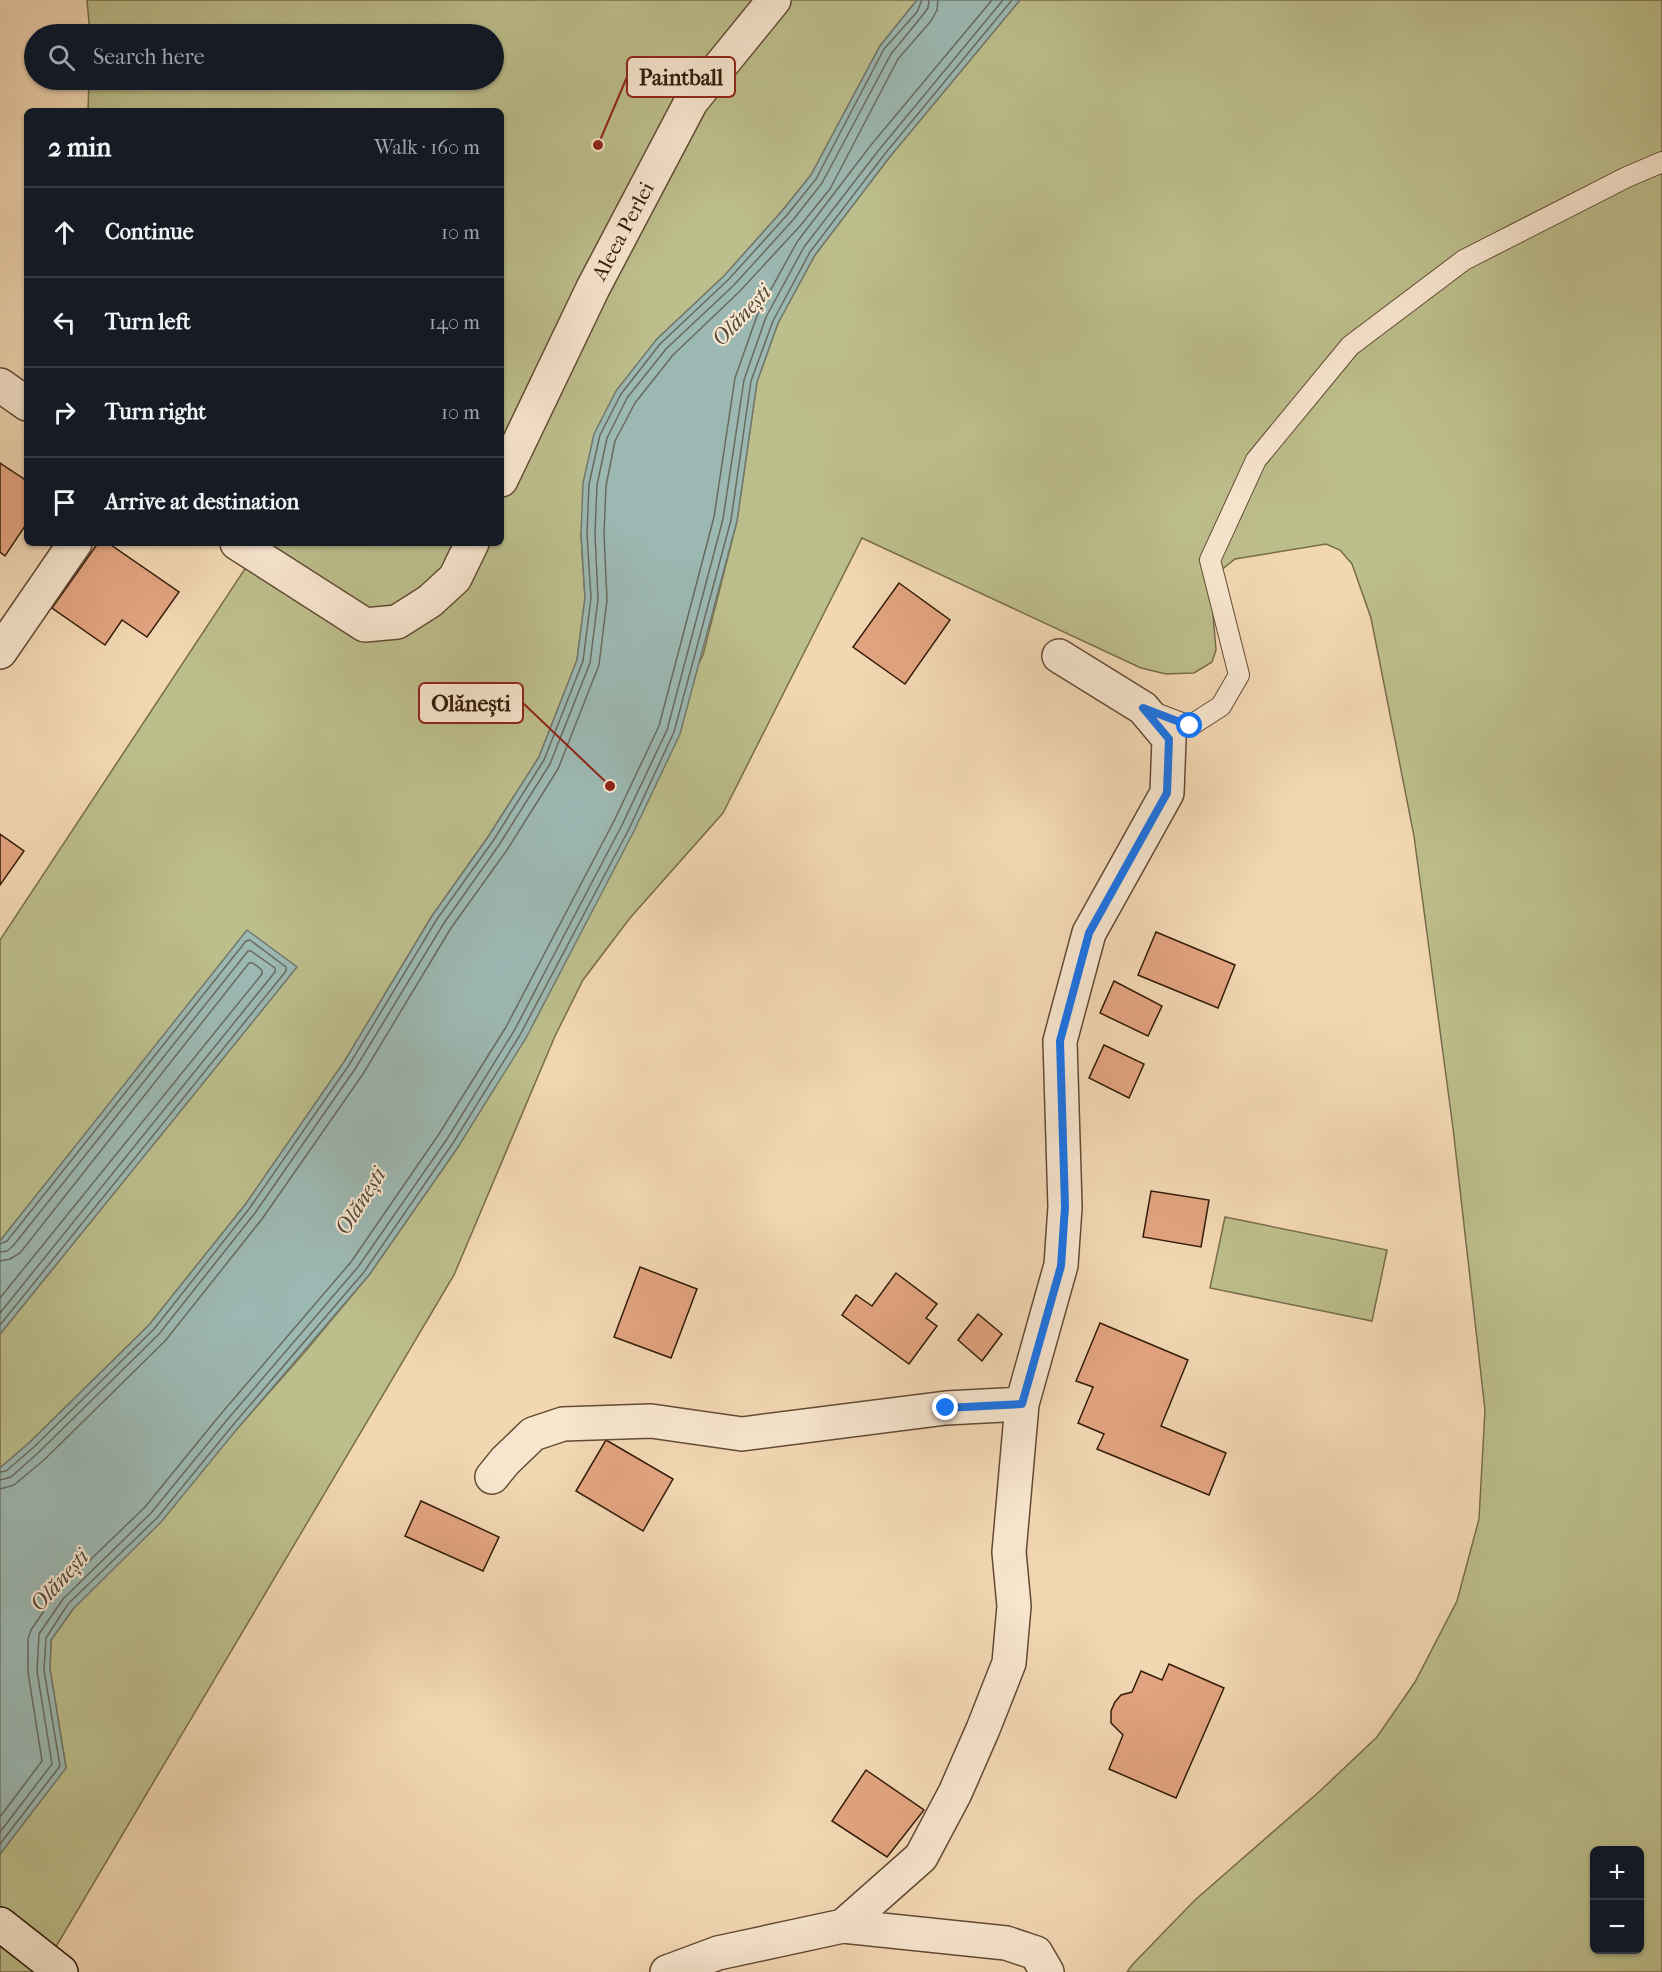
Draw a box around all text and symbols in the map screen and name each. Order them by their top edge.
search box [24,24,504,90]
icon: search [45,41,78,74]
text: Search here [93,44,205,70]
callout: Paintball [627,57,735,97]
text: Paintball [639,65,724,91]
text: 2 min [48,132,111,163]
text: Walk · 160 m [374,136,480,159]
street label: Aleea Perlei [587,178,659,285]
icon: ahead [48,216,81,249]
text: Continue [105,219,194,245]
text: 10 m [441,221,480,244]
water label: Olănești [707,278,778,352]
icon: left [48,306,81,339]
text: Turn left [105,309,191,335]
text: 140 m [429,311,480,334]
icon: right [48,396,81,429]
text: Turn right [105,399,206,425]
text: 10 m [441,401,480,424]
icon: arrive [48,486,81,519]
text: Arrive at destination [105,489,299,515]
callout: Olănești [419,683,523,723]
text: Olănești [431,691,511,717]
route start [1176,712,1202,738]
water label: Olănești [330,1162,393,1240]
route end [932,1394,958,1420]
water label: Olănești [25,1543,95,1617]
map controls [1590,1846,1644,1954]
button: + [1590,1846,1644,1900]
button: − [1590,1900,1644,1954]

